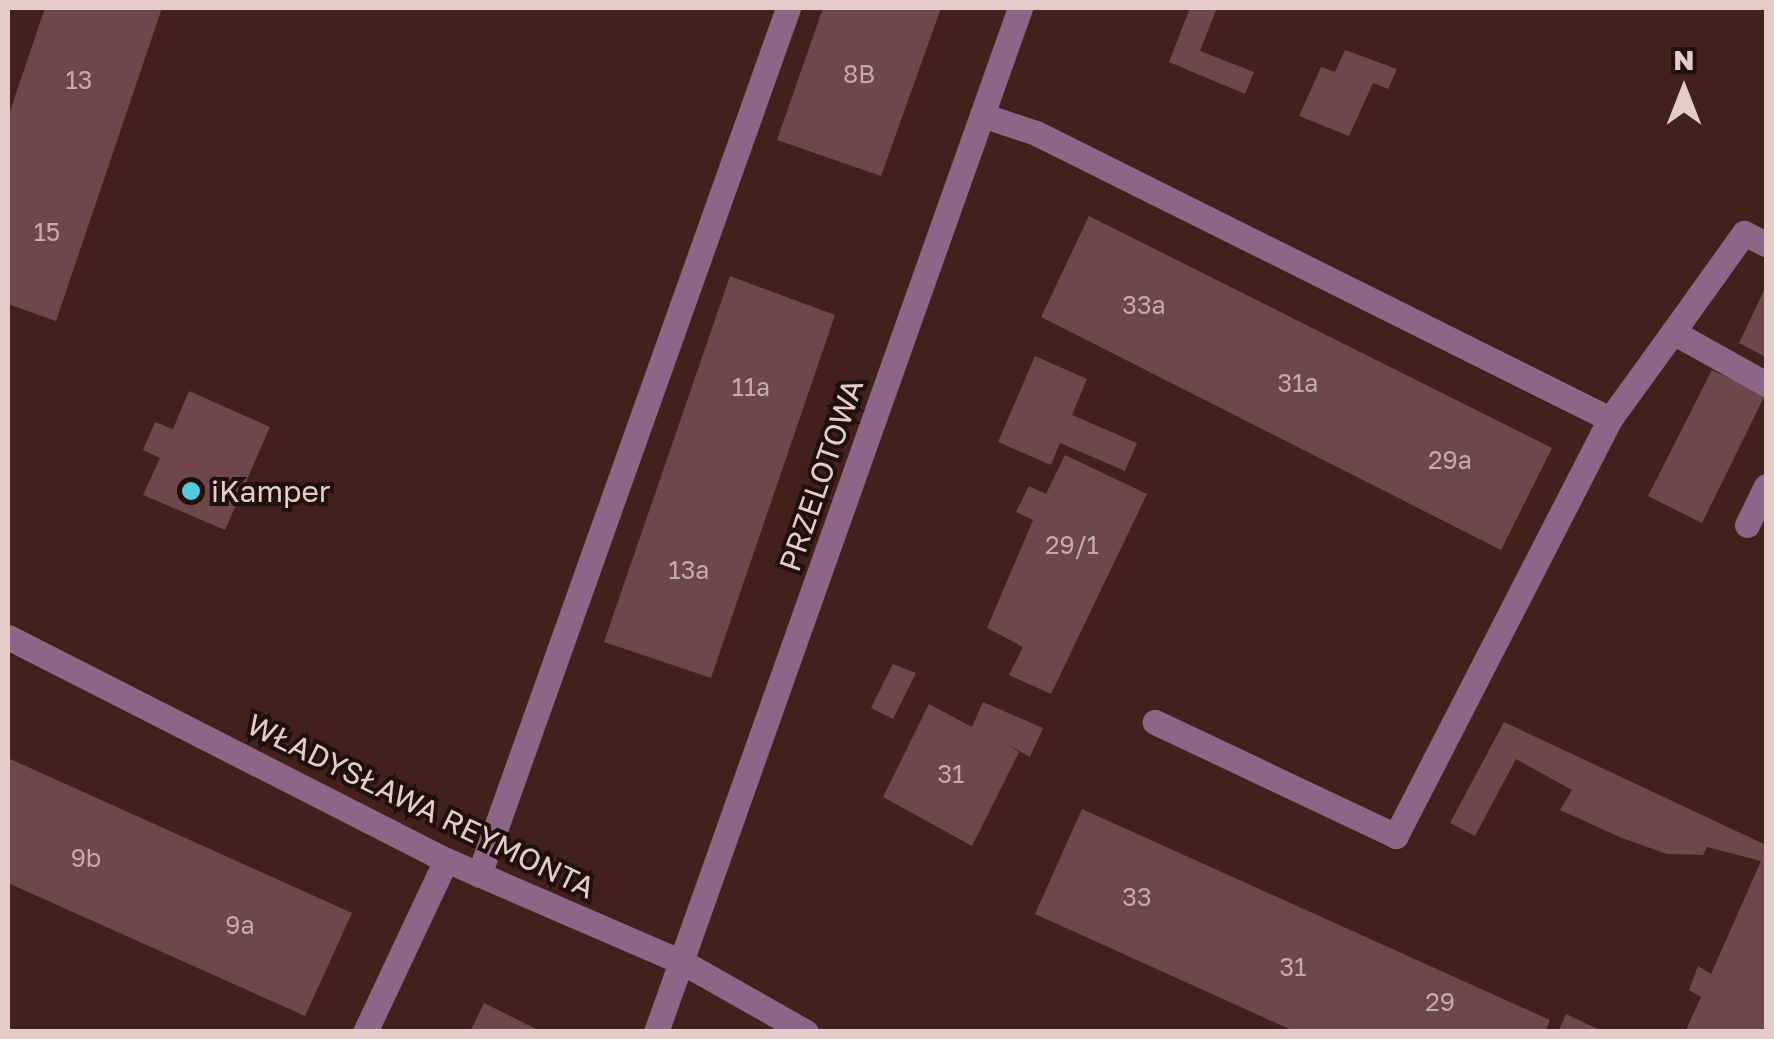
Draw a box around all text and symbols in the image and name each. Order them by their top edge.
north arrow [1634,40,1734,140]
text: N [1673,43,1695,76]
house number: 8B [843,59,875,89]
house number: 13 [66,65,92,95]
house number: 15 [34,217,60,247]
house number: 33a [1122,290,1166,320]
house number: 31a [1278,368,1318,398]
house number: 11a [732,372,770,402]
street label: PRZELOTOWA [771,374,871,576]
house number: 29a [1428,445,1472,475]
place label: iKamper [211,473,330,509]
marker: iKamper [180,480,202,502]
house number: 29/1 [1045,530,1099,560]
house number: 13a [669,555,709,585]
street label: WŁADYSŁAWA REYMONTA [241,706,601,906]
house number: 31 [938,759,964,789]
house number: 9b [71,843,101,873]
house number: 33 [1122,882,1152,912]
house number: 9a [225,910,255,940]
house number: 31 [1280,952,1306,982]
house number: 29 [1425,987,1455,1017]

